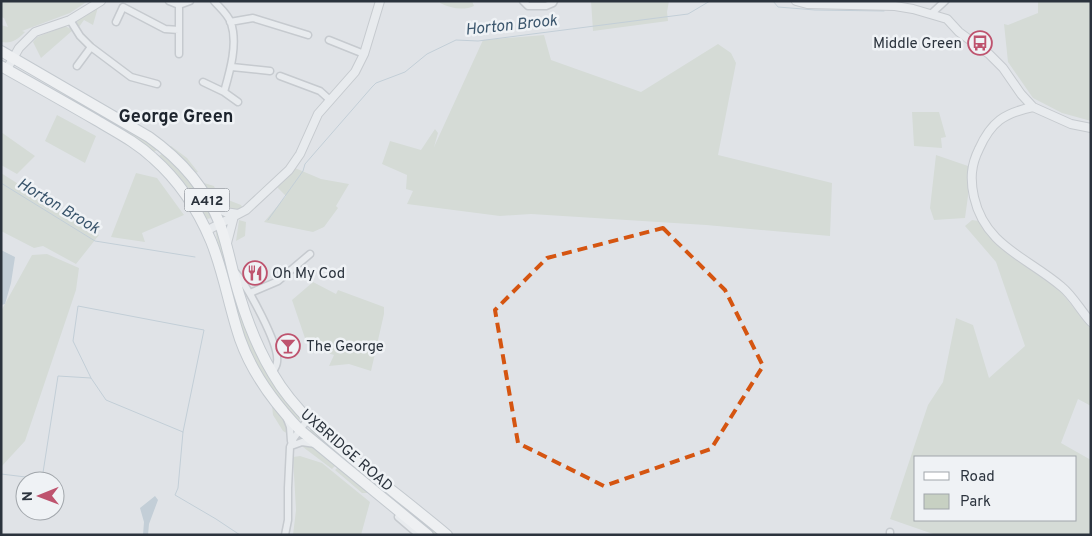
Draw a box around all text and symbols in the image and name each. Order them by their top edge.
water label: Horton Brook [464,11,559,41]
bus stop icon: Middle Green [967,30,993,56]
place label: Middle Green [873,35,962,54]
district label: George Green [119,106,233,129]
water label: Horton Brook [13,174,104,240]
road number: A412 [184,188,230,212]
restaurant icon: Oh My Cod [242,260,268,286]
place label: Oh My Cod [272,265,345,284]
bar icon: The George [275,333,301,359]
place label: The George [306,338,384,357]
street label: UXBRIDGE ROAD [296,406,396,496]
legend [914,456,1077,521]
text: Road [960,468,995,487]
north arrow [15,471,65,521]
text: N [20,491,37,501]
text: Park [960,493,991,512]

